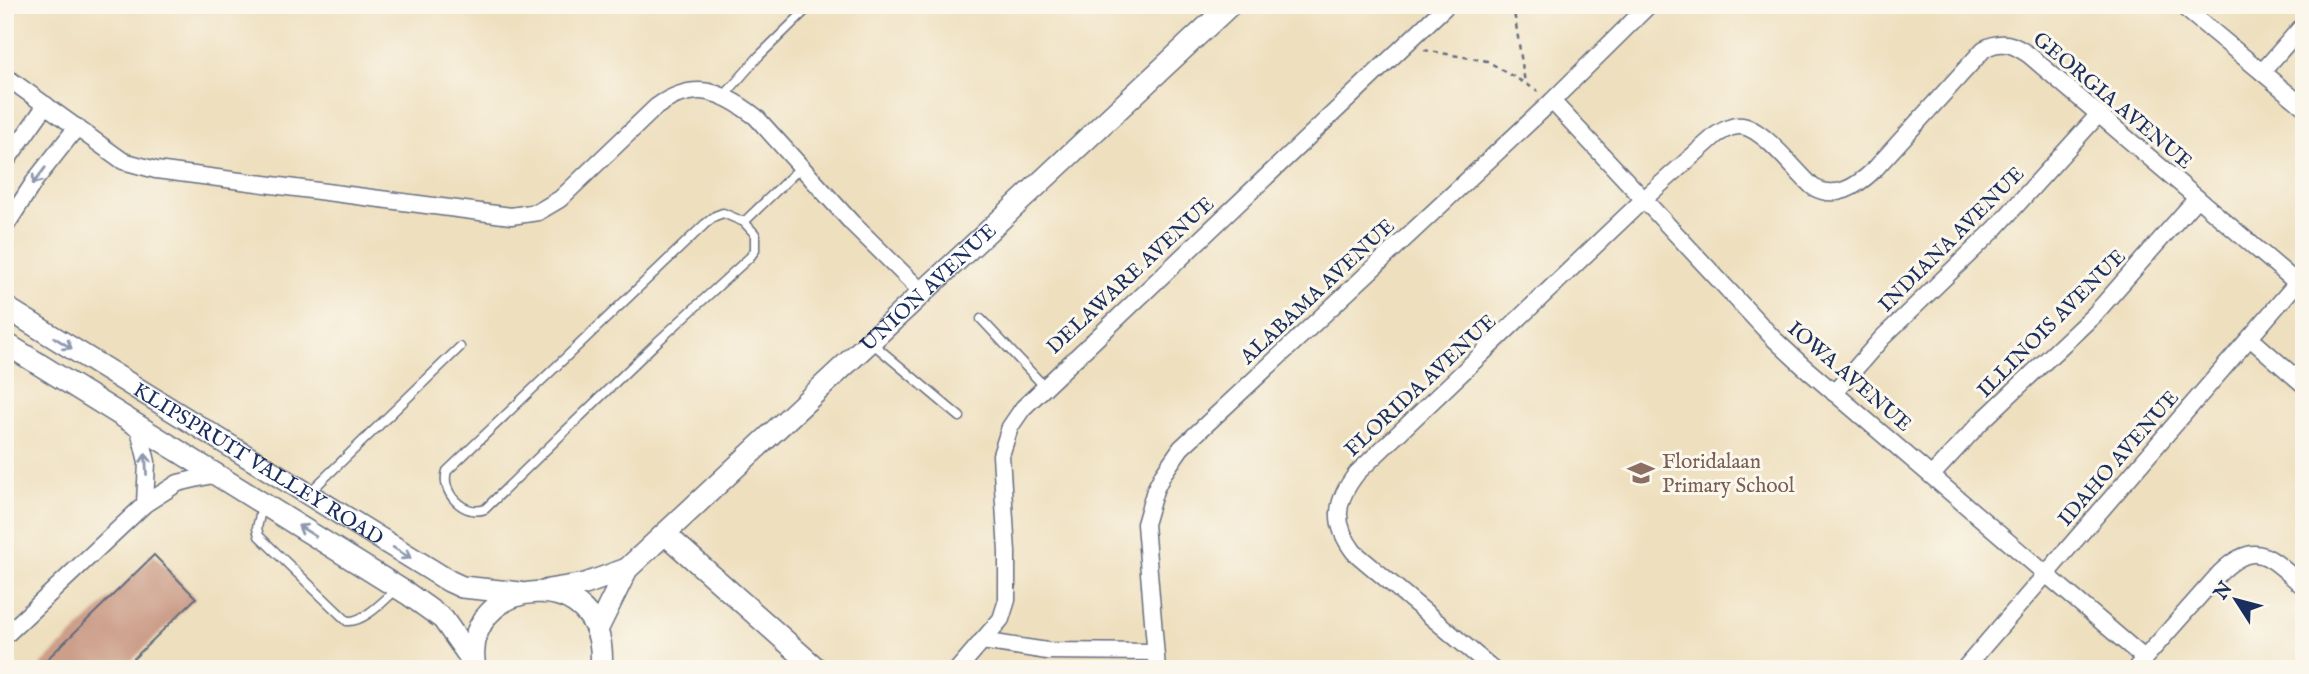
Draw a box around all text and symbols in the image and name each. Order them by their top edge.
street label: GEORGIA AVENUE [2027,26,2197,176]
street label: INDIANA AVENUE [1873,161,2031,319]
one-way arrow [32,166,47,185]
street label: DELAWARE AVENUE [1041,191,1221,361]
street label: ALABAMA AVENUE [1234,213,1401,372]
street label: UNION AVENUE [855,218,1003,359]
street label: ILLINOIS AVENUE [1972,244,2132,404]
street label: FLORIDA AVENUE [1340,309,1502,463]
street label: IOWA AVENUE [1781,316,1917,438]
one-way arrow [53,336,73,350]
street label: KLIPSPRUIT VALLEY ROAD [127,377,388,552]
street label: IDAHO AVENUE [2053,385,2186,533]
place label: Floridalaan Primary School [1662,449,1795,500]
one-way arrow [139,453,152,476]
school or university icon: Floridalaan Primary School [1626,458,1656,488]
one-way arrow [298,524,318,538]
one-way arrow [392,546,411,561]
north arrow [2200,566,2270,636]
text: N [2209,577,2239,606]

